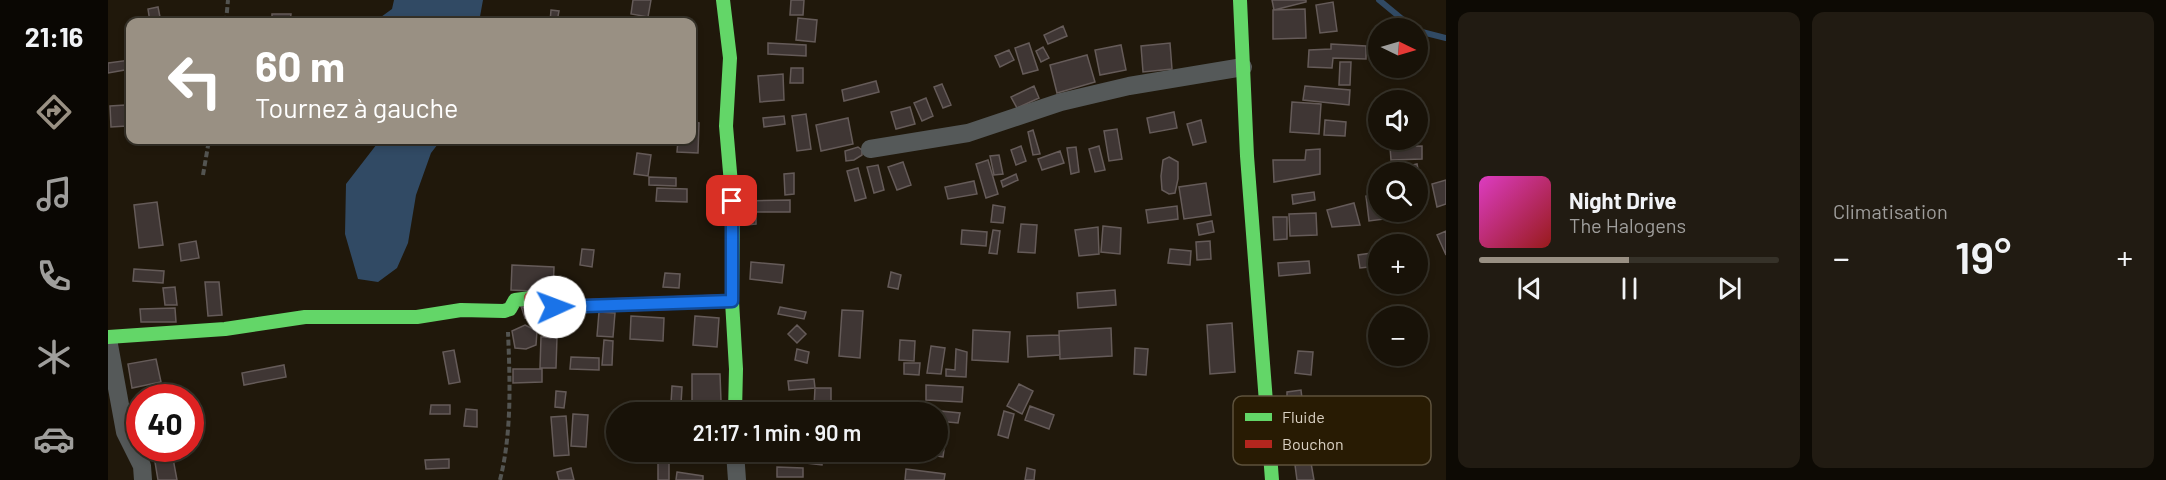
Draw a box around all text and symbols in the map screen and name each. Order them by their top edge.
north arrow [1368,18,1428,78]
map controls [1368,18,1428,366]
text: 21:16 [25,20,83,52]
text: 60 m [255,40,345,90]
icon: left [156,42,234,120]
button: sound [1368,90,1428,150]
icon: directions [33,91,75,133]
text: Tournez à gauche [255,91,458,123]
button: search [1368,162,1428,222]
icon: music [33,173,75,215]
pin [706,175,757,226]
icon: arrive [715,184,748,217]
text: Night Drive [1569,187,1677,213]
text: Climatisation [1833,199,1948,223]
text: The Halogens [1569,213,1686,237]
text: 19° [1955,229,2011,283]
button: + [1368,234,1428,294]
text: − [1833,237,1850,277]
text: + [2117,237,2133,277]
icon: phone [33,255,75,297]
icon: previous [1513,272,1546,305]
icon: pause [1613,272,1646,305]
icon: next [1713,272,1746,305]
position arrow [523,275,587,339]
button: − [1368,306,1428,366]
icon: climate [33,336,75,378]
speed limit sign: 40 [126,384,204,462]
legend [1233,396,1431,465]
text: Fluide [1282,407,1325,426]
icon: car [33,418,75,460]
text: 21:17 · 1 min · 90 m [693,419,861,445]
text: Bouchon [1282,434,1344,453]

